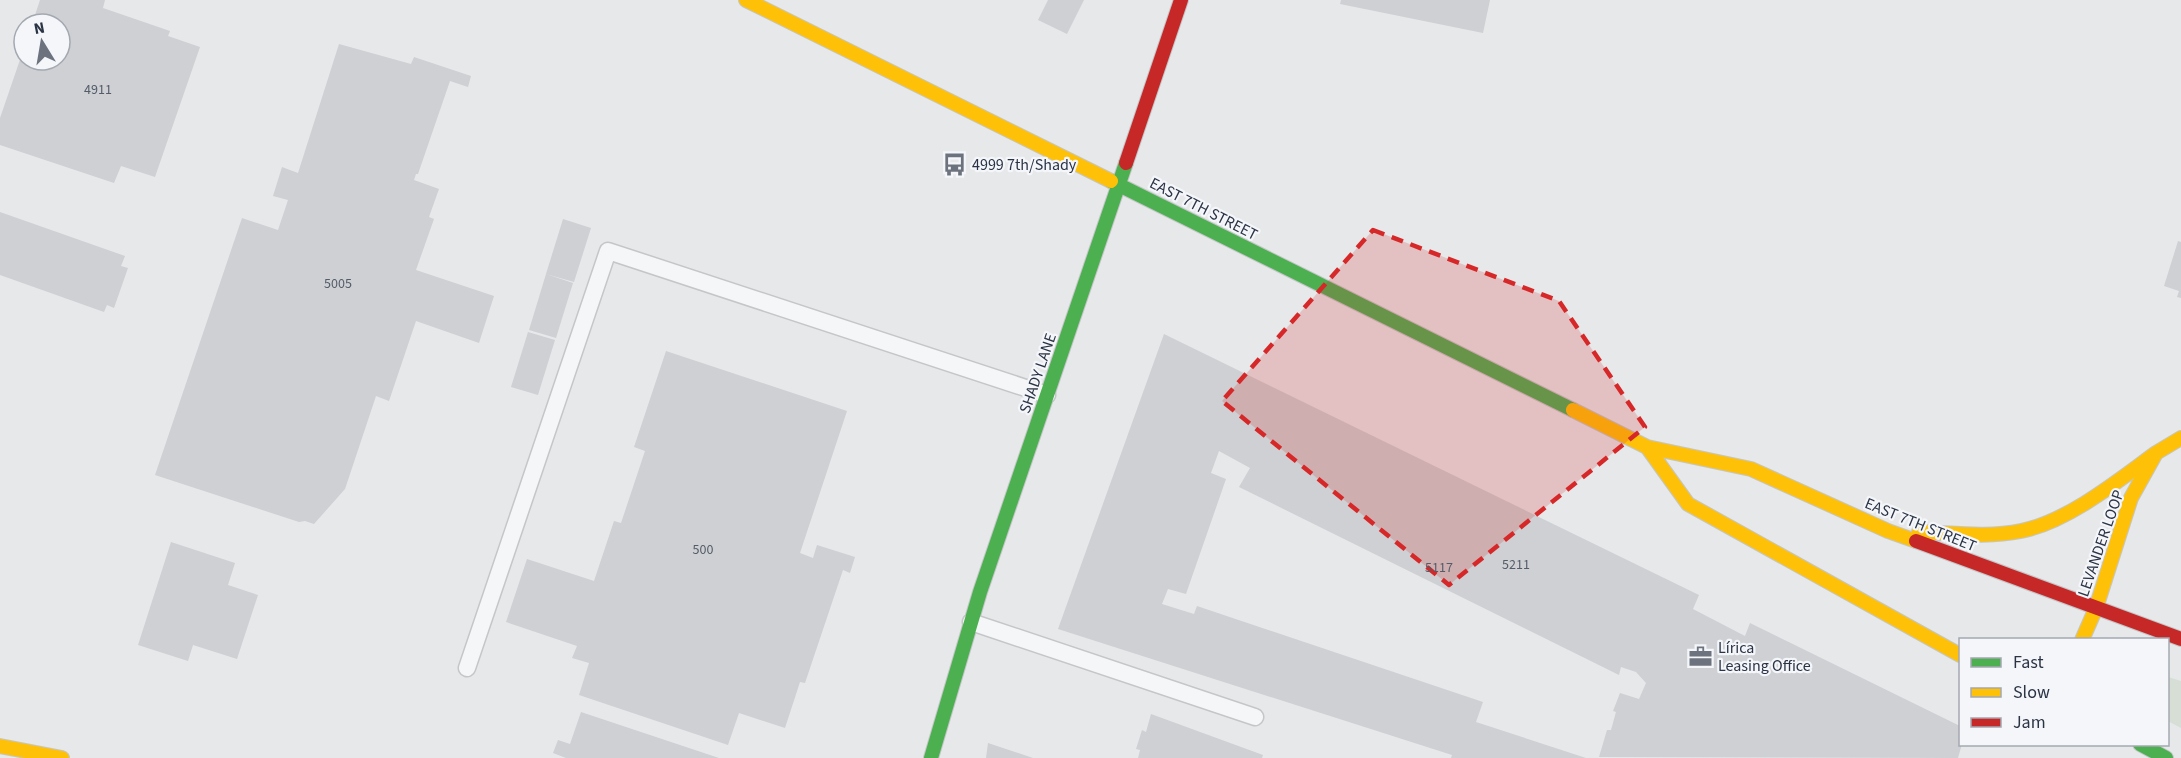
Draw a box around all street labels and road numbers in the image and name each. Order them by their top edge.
street label: EAST 7TH STREET [1146,172,1262,246]
street label: SHADY LANE [1014,330,1062,416]
street label: LEVANDER LOOP [2072,487,2129,600]
street label: EAST 7TH STREET [1862,493,1980,558]

